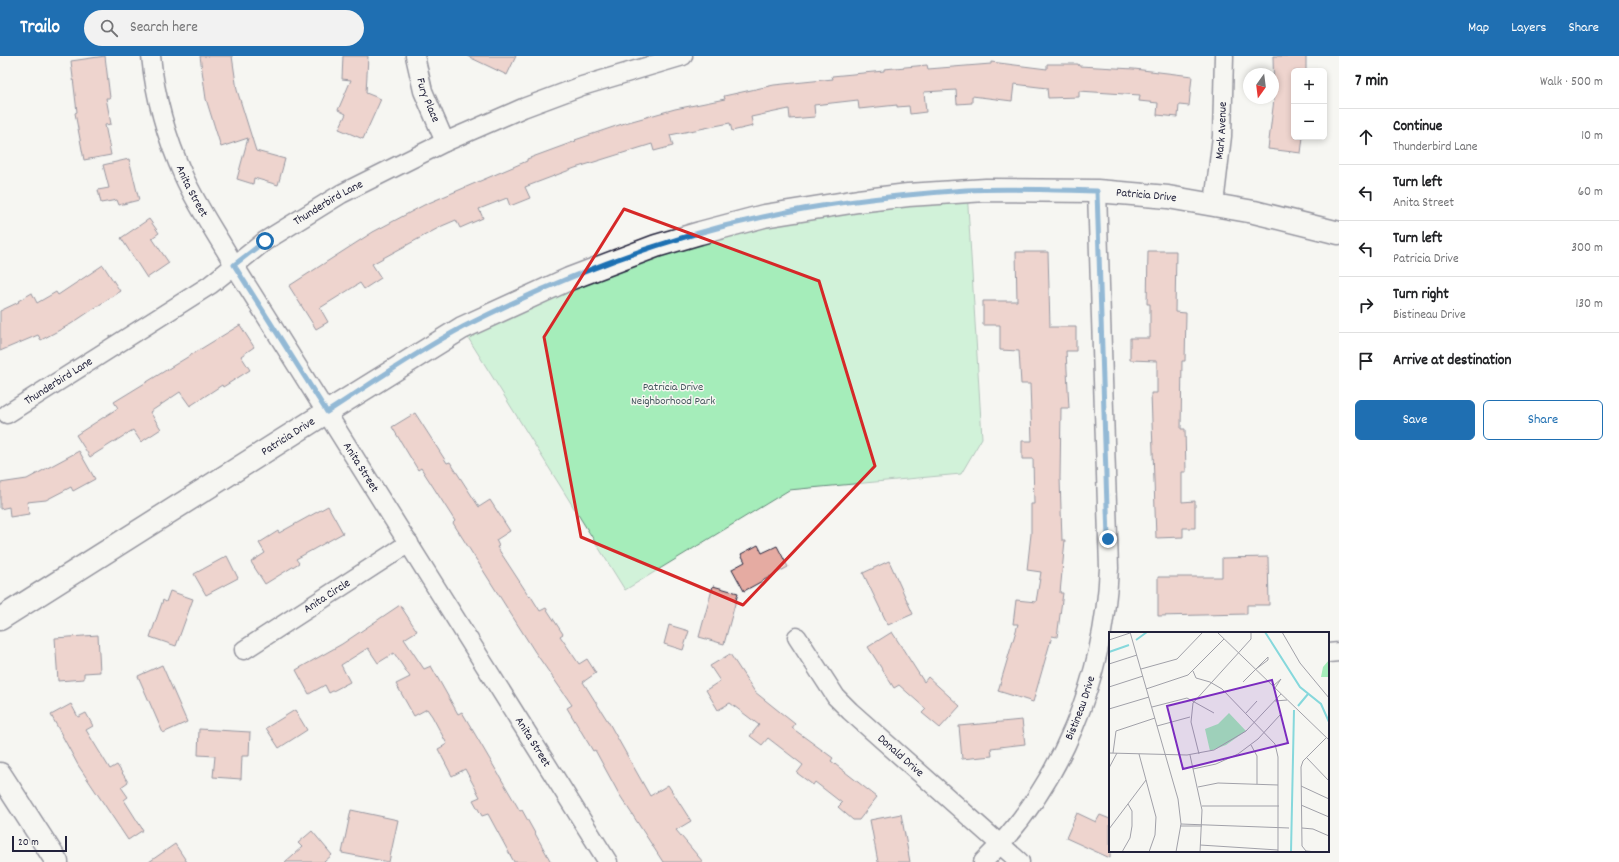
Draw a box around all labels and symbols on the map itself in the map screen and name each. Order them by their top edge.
north arrow [1243,68,1279,104]
street label: Fury Place [412,76,444,125]
street label: Mark Avenue [1211,101,1231,160]
street label: Anita Street [171,163,212,221]
street label: Thunderbird Lane [290,176,366,230]
street label: Patricia Drive [1115,184,1178,207]
route start [256,232,274,250]
street label: Thunderbird Lane [21,353,96,409]
park label: Patricia Drive Neighborhood Park [631,379,715,410]
street label: Patricia Drive [258,413,318,460]
street label: Anita Street [339,439,383,496]
route end [1099,530,1117,548]
street label: Anita Circle [300,575,354,618]
inset map [1109,632,1329,852]
street label: Bistineau Drive [1061,674,1100,743]
street label: Anita Street [511,714,555,771]
street label: Donald Drive [874,731,928,781]
scale bar [12,834,67,853]

